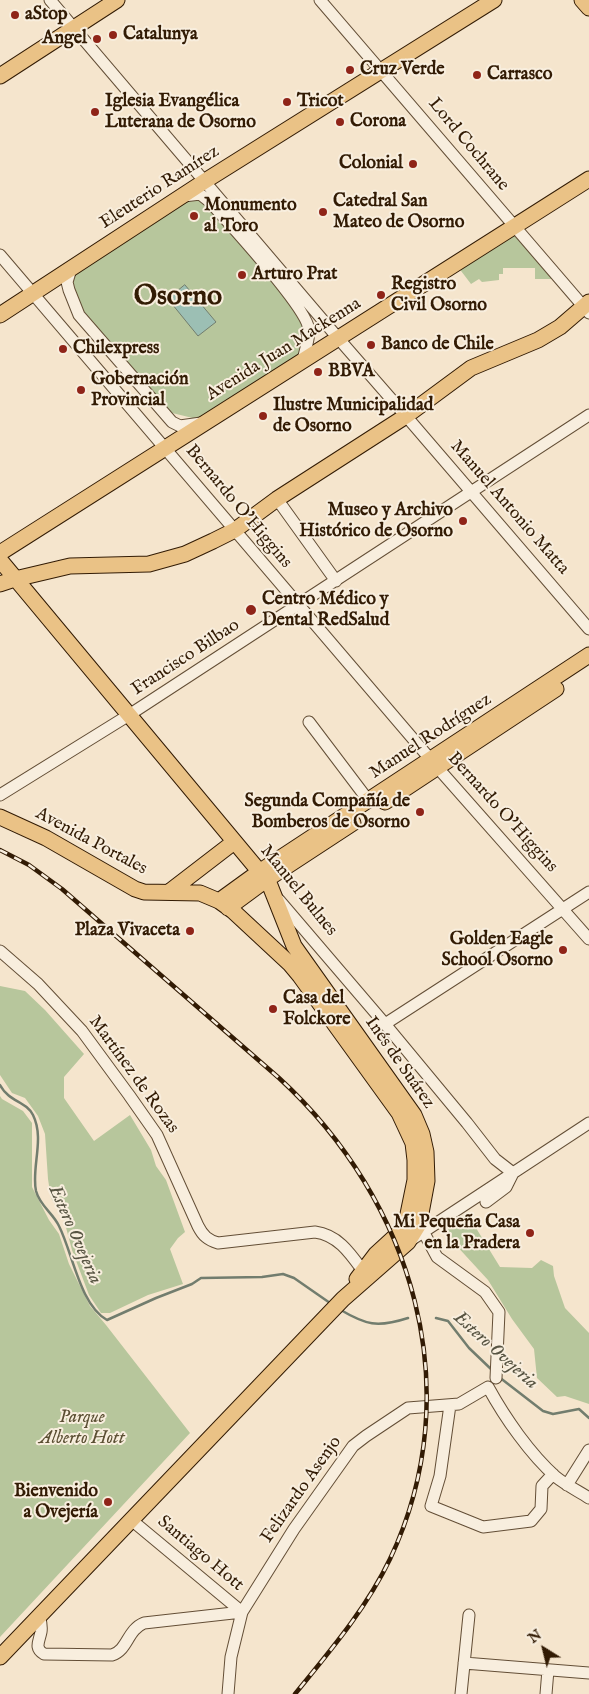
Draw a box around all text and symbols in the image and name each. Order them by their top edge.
place label: aStop [25,4,68,26]
marker: aStop [9,9,21,21]
place label: Catalunya [123,24,198,46]
place label: Angel [42,28,87,50]
marker: Catalunya [107,29,119,41]
marker: Angel [91,33,103,45]
place label: Cruz Verde [360,59,445,81]
marker: Cruz Verde [344,64,356,76]
place label: Carrasco [487,64,552,86]
marker: Carrasco [471,69,483,81]
place label: Iglesia Evangélica Luterana de Osorno [105,91,256,134]
place label: Tricot [297,91,344,113]
street label: Lord Cochrane [423,94,513,196]
marker: Tricot [281,96,293,108]
marker: Iglesia Evangélica Luterana de Osorno [89,106,101,118]
place label: Corona [350,111,406,133]
marker: Corona [334,116,346,128]
street label: Eleuterio Ramírez [96,141,224,235]
place label: Colonial [339,153,403,175]
marker: Colonial [407,158,419,170]
place label: Catedral San Mateo de Osorno [333,191,464,233]
place label: Monumento al Toro [204,195,297,238]
marker: Catedral San Mateo de Osorno [317,206,329,218]
marker: Monumento al Toro [188,210,200,222]
place label: Arturo Prat [252,264,338,286]
marker: Arturo Prat [236,269,248,281]
place label: Registro Civil Osorno [391,274,487,316]
district label: Osorno [134,281,222,315]
marker: Registro Civil Osorno [375,289,387,301]
street label: Avenida Juan Mackenna [203,294,365,406]
place label: Banco de Chile [381,334,494,356]
place label: Chilexpress [73,338,159,360]
marker: Banco de Chile [365,339,377,351]
marker: Chilexpress [57,343,69,355]
place label: BBVA [328,361,374,383]
marker: BBVA [312,366,324,378]
place label: Gobernación Provincial [91,369,189,412]
marker: Gobernación Provincial [75,384,87,396]
place label: Ilustre Municipalidad de Osorno [273,395,433,438]
marker: Ilustre Municipalidad de Osorno [257,410,269,422]
street label: Manuel Antonio Matta [445,436,573,580]
street label: Bernardo O'Higgins [180,441,296,573]
place label: Museo y Archivo Histórico de Osorno [299,500,453,542]
marker: Museo y Archivo Histórico de Osorno [457,515,469,527]
place label: Centro Médico y Dental RedSalud [262,589,389,632]
marker: Centro Médico y Dental RedSalud [244,603,258,617]
street label: Francisco Bilbao [128,615,244,701]
street label: Manuel Rodríguez [366,690,496,784]
street label: Bernardo O'Higgins [442,748,562,878]
place label: Segunda Compañía de Bomberos de Osorno [245,791,410,834]
street label: Avenida Portales [32,804,150,880]
marker: Segunda Compañía de Bomberos de Osorno [414,806,426,818]
street label: Manuel Bulnes [255,841,341,941]
place label: Plaza Vivaceta [75,920,180,942]
marker: Plaza Vivaceta [184,925,196,937]
place label: Golden Eagle School Osorno [442,929,553,972]
marker: Golden Eagle School Osorno [557,944,569,956]
place label: Casa del Folckore [283,988,350,1030]
marker: Casa del Folckore [267,1003,279,1015]
street label: Martínez de Rozas [83,1012,183,1138]
street label: Inés de Suárez [359,1013,439,1113]
water label: Estero Ovejeria [42,1182,106,1288]
place label: Mi Pequeña Casa en la Pradera [393,1212,520,1254]
marker: Mi Pequeña Casa en la Pradera [524,1227,536,1239]
water label: Estero Ovejeria [448,1307,542,1395]
park label: Parque Alberto Hott [39,1407,125,1450]
street label: Felizardo Asenjo [257,1432,347,1548]
place label: Bienvenido a Ovejería [14,1481,98,1524]
marker: Bienvenido a Ovejería [102,1496,114,1508]
street label: Santiago Hott [153,1512,247,1596]
north arrow [519,1624,569,1674]
text: N [525,1626,545,1648]

